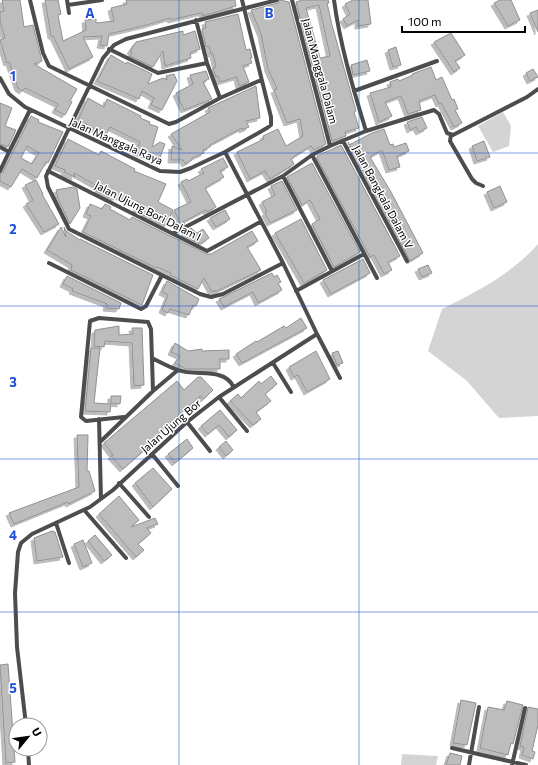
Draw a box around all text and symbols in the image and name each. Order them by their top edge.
text: A [85,5,95,21]
text: B [265,5,274,21]
scale bar [402,8,525,34]
text: 100 m [408,14,442,28]
street label: Jalan Manggala Dalam [299,17,341,125]
text: 1 [10,68,16,84]
street label: Jalan Manggala Raya [67,114,165,168]
street label: Jalan Bangkala Dalam V [350,143,416,251]
street label: Jalan Ujung Bori Dalam I [92,178,204,244]
text: 2 [9,221,17,237]
text: 3 [9,374,17,390]
street label: Jalan Ujung Bor [138,396,204,456]
text: 4 [9,527,17,543]
text: 5 [9,680,17,696]
north arrow [8,717,48,757]
text: U [30,725,45,739]

